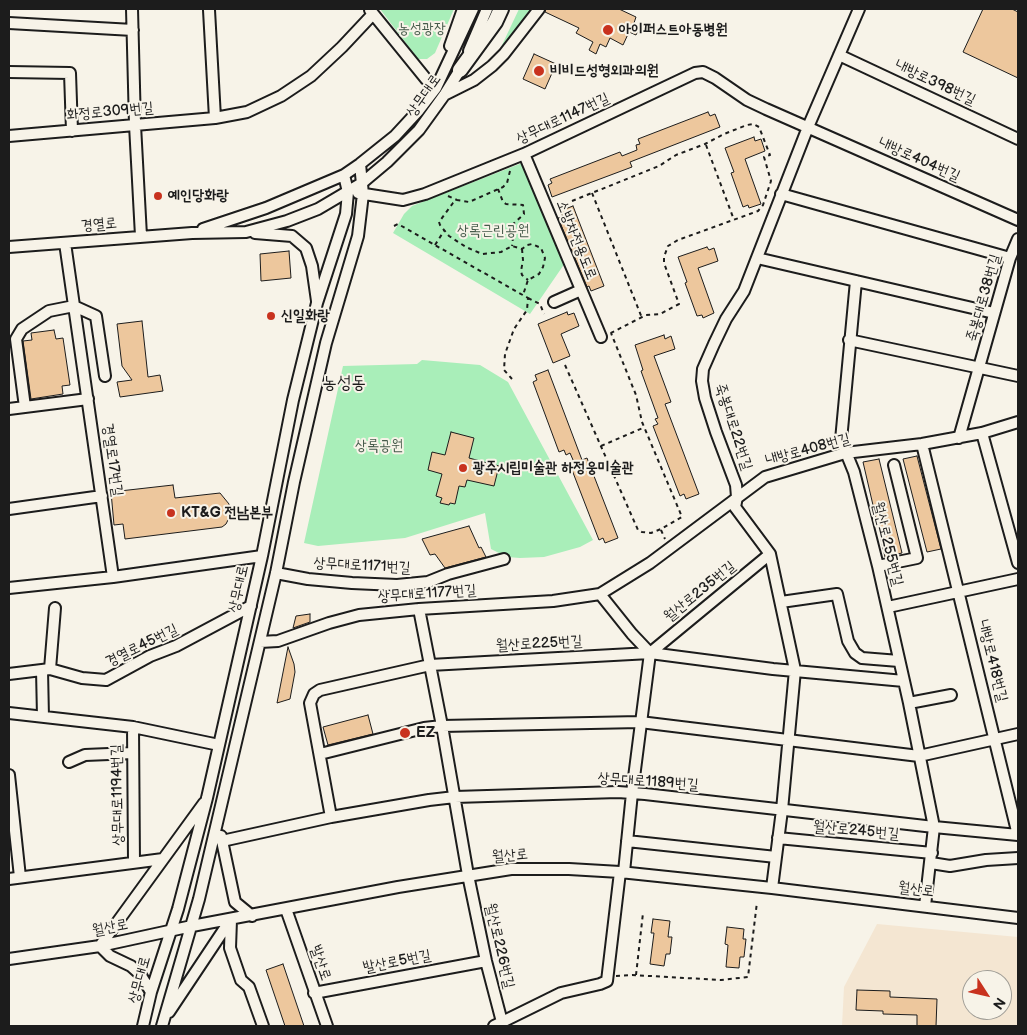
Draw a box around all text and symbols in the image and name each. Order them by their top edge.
park label: 농성광장 [398,20,446,38]
place label: 아이퍼스트아동병원 [619,21,728,39]
marker: 아이퍼스트아동병원 [601,23,615,37]
street label: 내방로398번길 [892,56,978,110]
place label: 비비드성형외과의원 [550,62,659,80]
marker: 비비드성형외과의원 [532,64,546,78]
street label: 상무대로 [403,71,445,121]
street label: 상무대로1147번길 [514,90,612,148]
street label: 화정로309번길 [66,99,154,125]
street label: 내방로404번길 [875,134,963,186]
place label: 예인당화랑 [168,187,228,205]
marker: 예인당화랑 [152,190,164,202]
street label: 소방차전용도로 [552,197,600,283]
street label: 경열로 [80,214,118,236]
park label: 상록근린공원 [457,222,529,240]
street label: 죽봉대로38번길 [963,252,1005,344]
place label: 신일화랑 [281,307,329,325]
marker: 신일화랑 [265,310,277,322]
district label: 농성동 [322,372,366,394]
street label: 죽봉대로22번길 [711,381,755,473]
street label: 경열로17번길 [98,422,126,498]
street label: 내방로408번길 [764,430,852,470]
park label: 상록공원 [355,437,403,455]
place label: 광주시립미술관 하정웅미술관 [473,459,634,477]
marker: 광주시립미술관 하정웅미술관 [457,462,469,474]
street label: 월산로255번길 [868,500,906,588]
place label: KT&G 전남본부 [181,504,273,522]
marker: KT&G 전남본부 [165,507,177,519]
street label: 상무대로1171번길 [313,554,411,578]
street label: 월산로235번길 [661,558,739,626]
street label: 상무대로 [225,564,253,614]
street label: 상무대로1177번길 [377,582,477,606]
street label: 내방로418번길 [973,618,1011,704]
street label: 경열로45번길 [103,621,181,671]
street label: 월산로225번길 [495,633,583,655]
place label: EZ [416,724,435,742]
marker: EZ [398,726,412,740]
street label: 상무대로1194번길 [108,744,128,846]
street label: 상무대로1189번길 [597,769,699,795]
street label: 월산로245번길 [812,818,900,844]
street label: 월산로 [491,845,529,867]
street label: 월산로 [897,879,935,901]
street label: 월산로226번길 [480,901,518,991]
street label: 월산로 [91,916,129,940]
street label: 발산로 [306,943,334,983]
street label: 발산로5번길 [361,947,433,977]
street label: 상무대로 [125,954,155,1006]
north arrow [962,970,1012,1020]
text: N [989,994,1009,1012]

